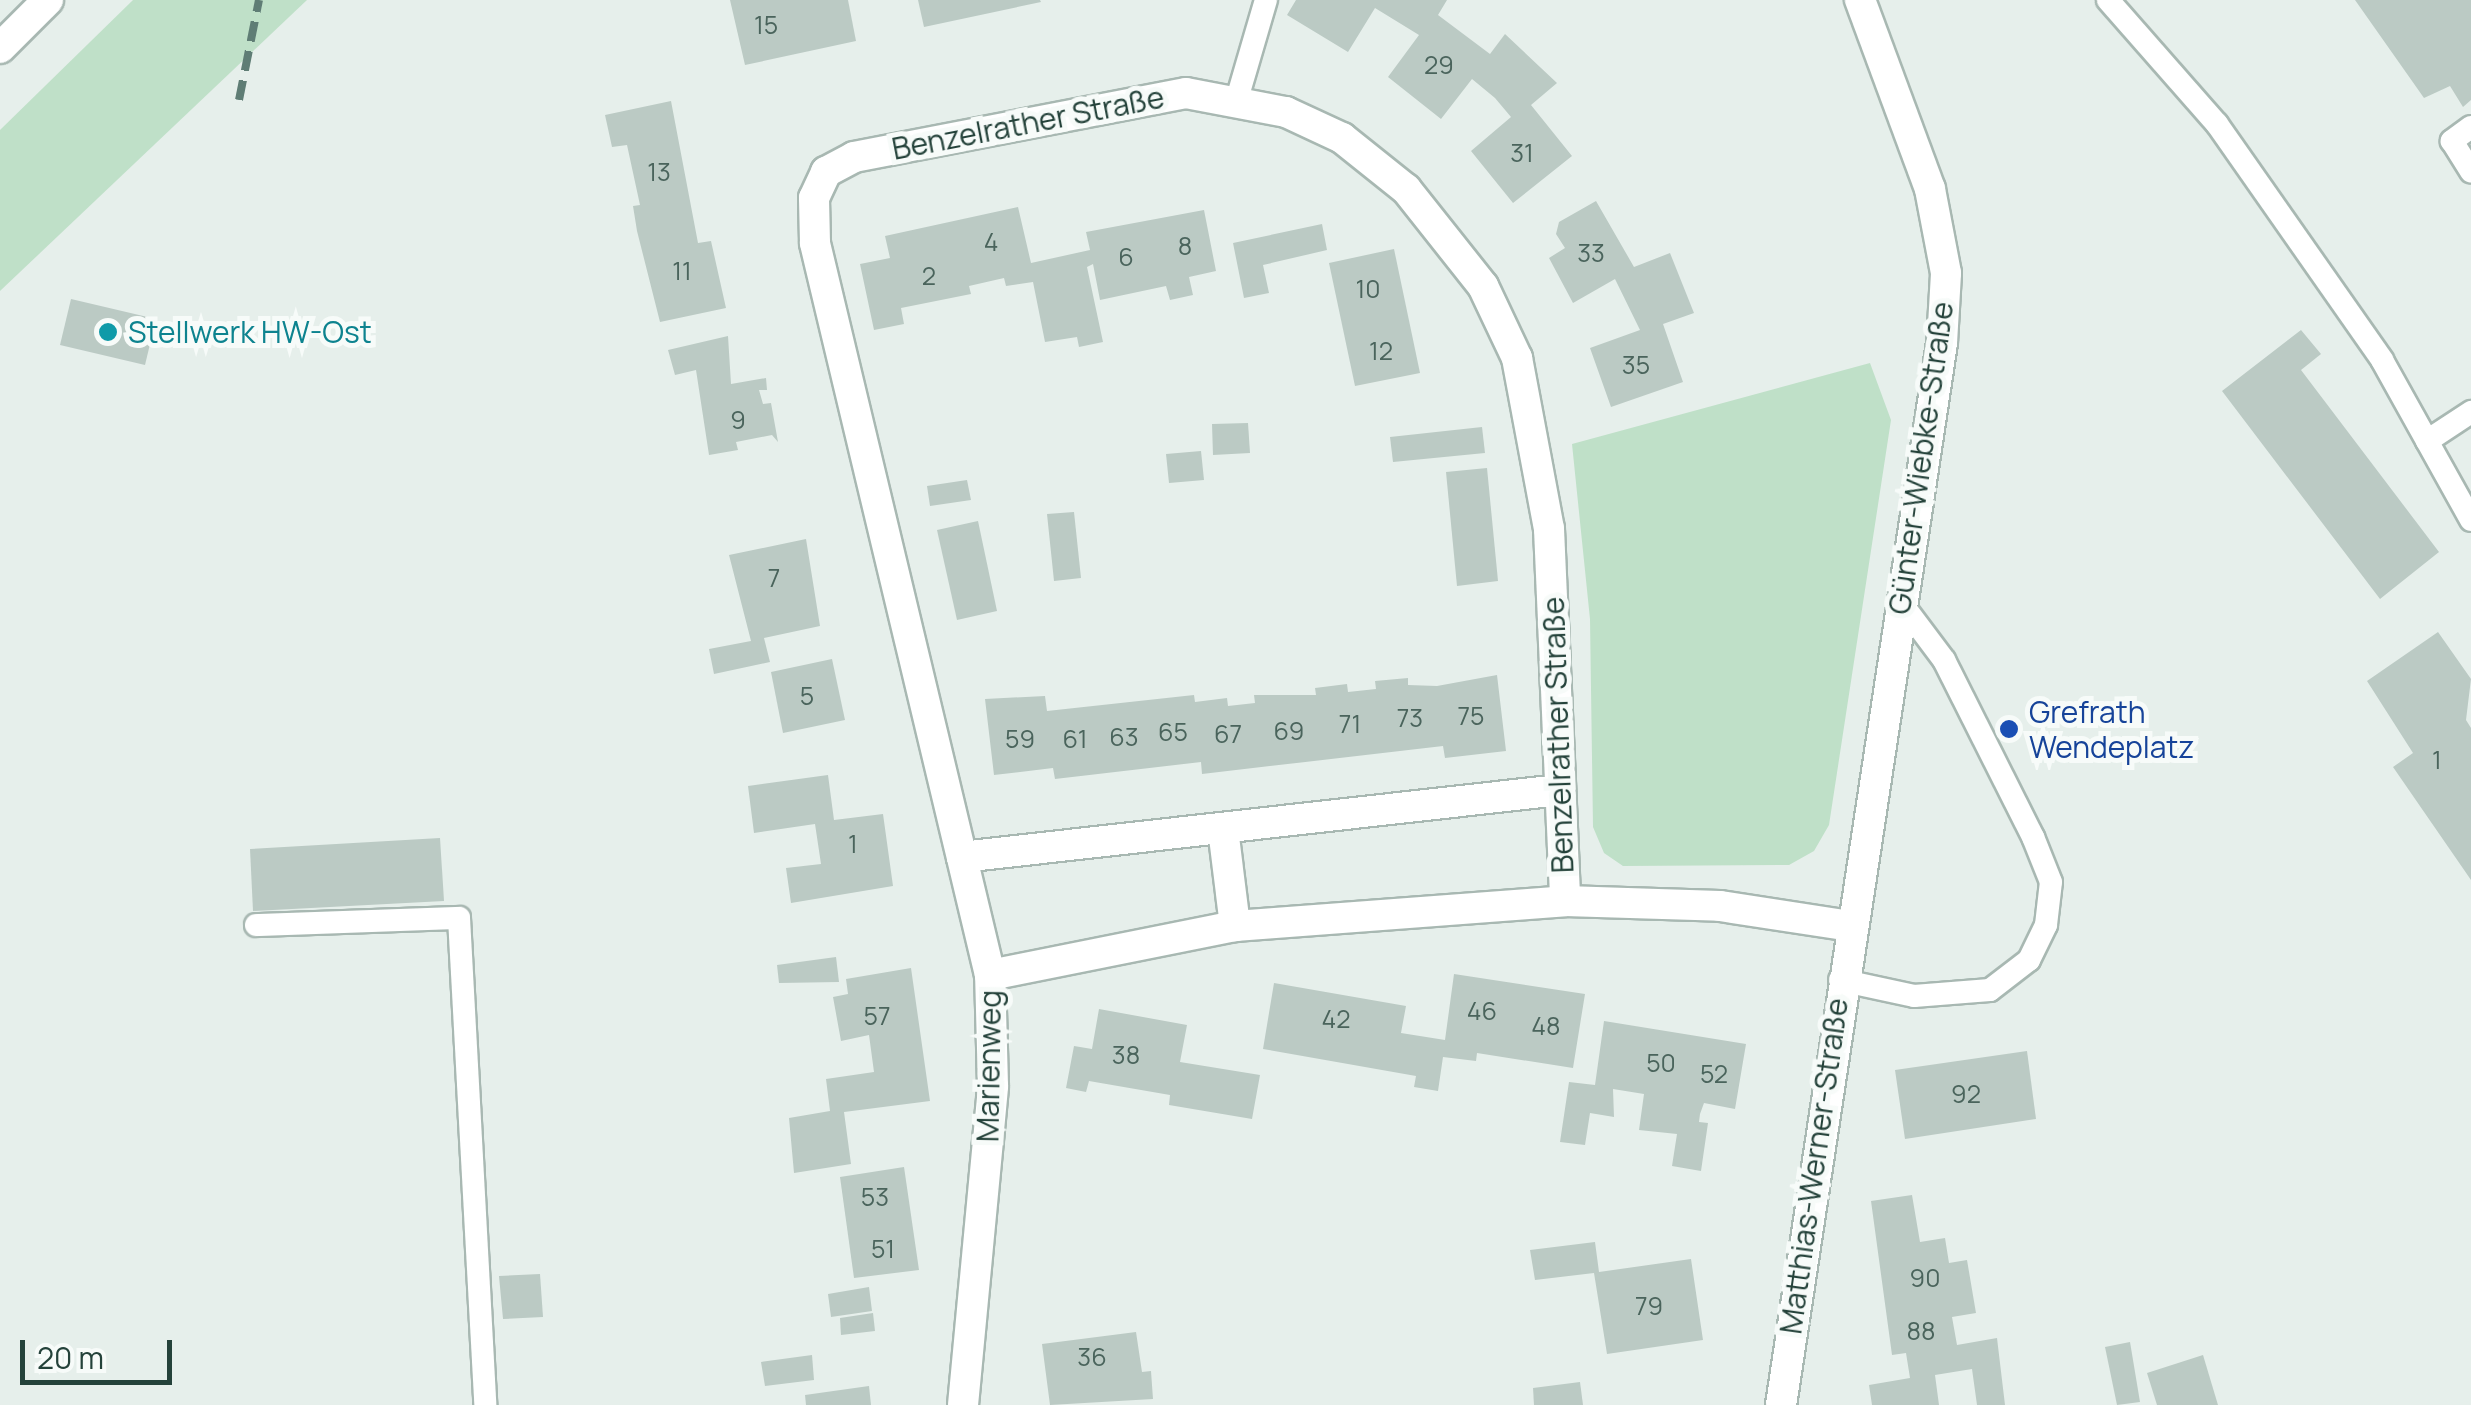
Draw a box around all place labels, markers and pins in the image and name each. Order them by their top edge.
place label: Stellwerk HW-Ost [128,314,372,350]
marker: Stellwerk HW-Ost [97,321,119,343]
place label: Grefrath Wendeplatz [2029,694,2194,764]
marker: Grefrath Wendeplatz [1998,718,2020,740]

